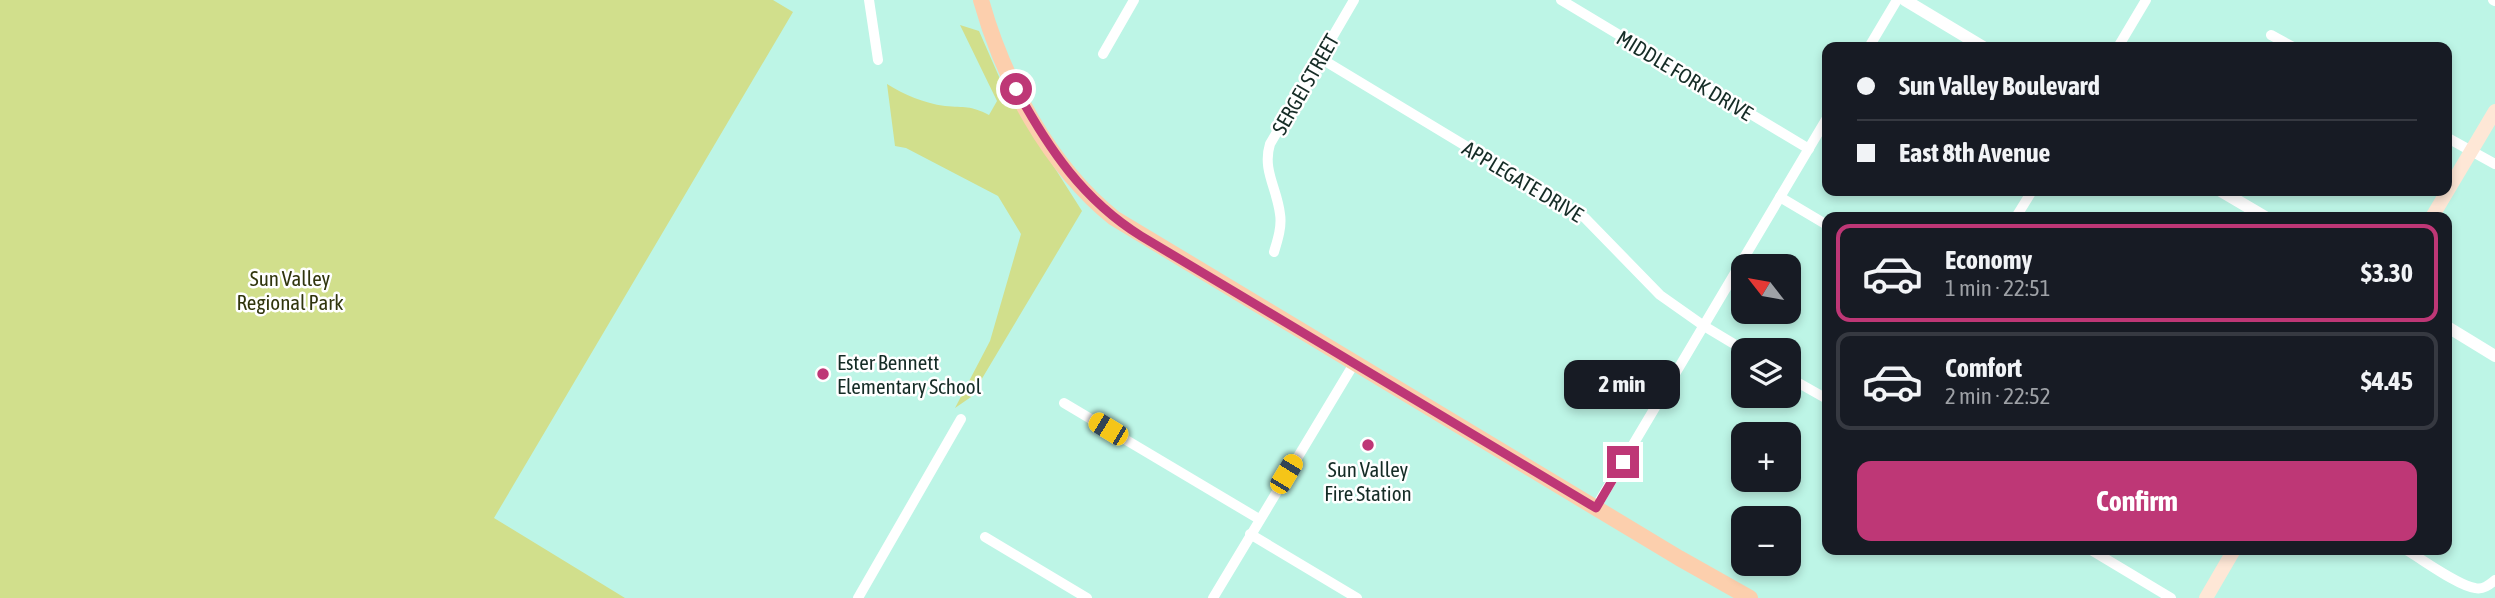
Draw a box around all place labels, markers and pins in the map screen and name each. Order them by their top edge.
place label: Ester Bennett Elementary School [837,350,982,398]
marker: Ester Bennett Elementary School [815,366,831,382]
marker: Sun Valley Fire Station [1360,437,1376,453]
place label: Sun Valley Fire Station [1324,457,1412,505]

